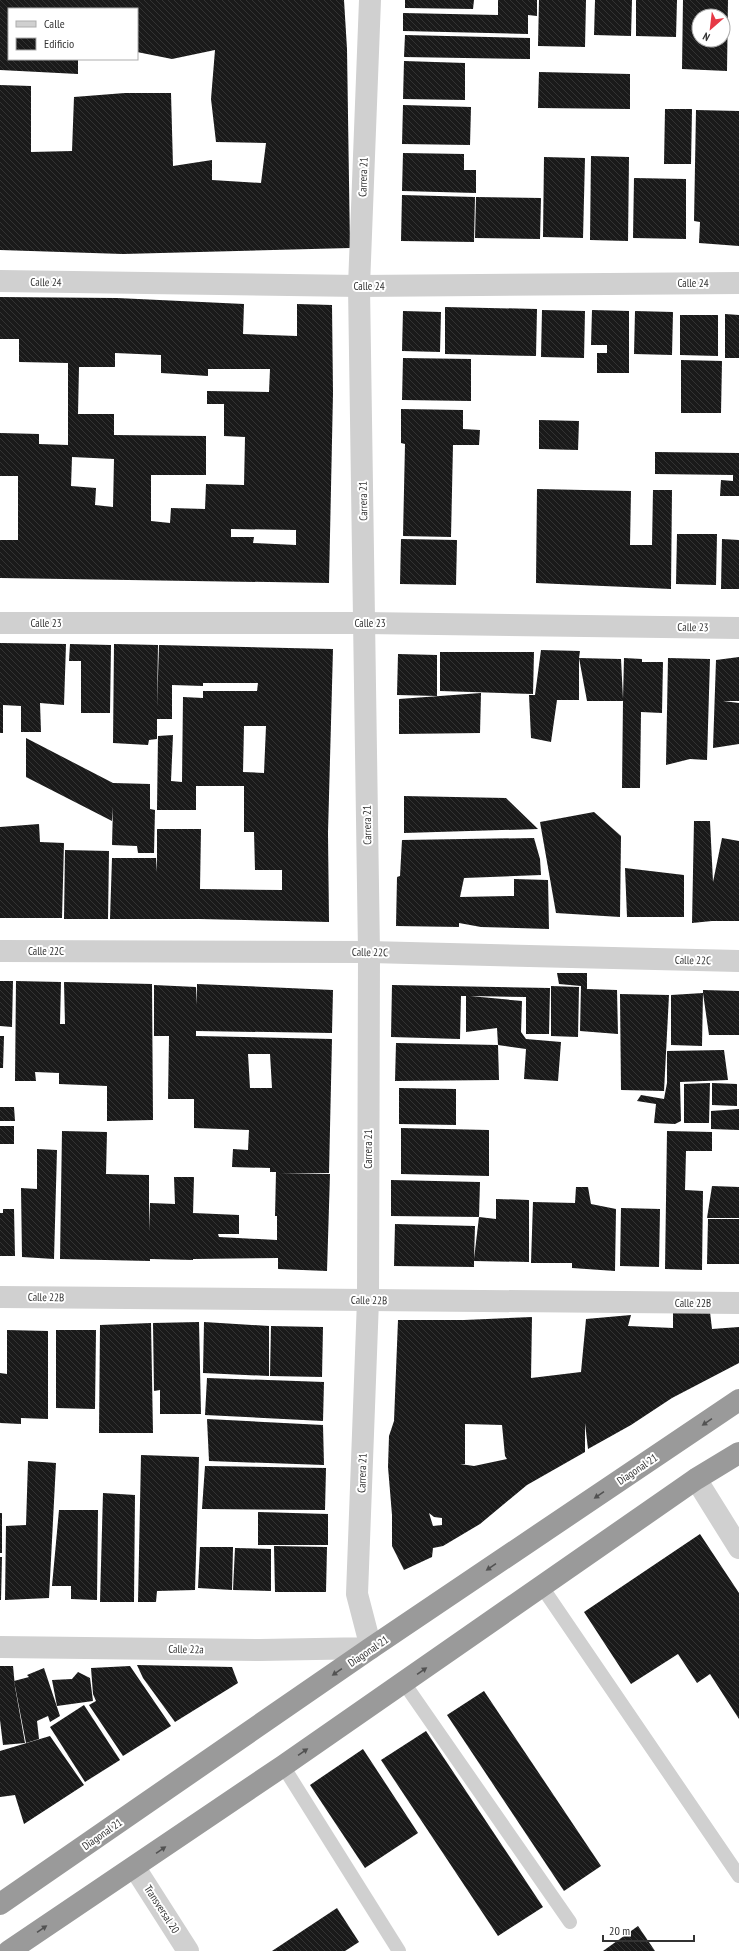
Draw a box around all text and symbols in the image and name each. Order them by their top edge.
legend [8,8,138,60]
north arrow [691,8,731,48]
text: Calle [44,16,65,31]
text: N [700,29,712,44]
text: Edificio [44,36,74,51]
street label: Carrera 21 [355,157,371,197]
street label: Calle 24 [30,275,62,289]
street label: Calle 24 [677,276,709,290]
street label: Calle 24 [353,279,385,293]
street label: Carrera 21 [356,481,370,521]
street label: Calle 23 [30,616,62,630]
street label: Calle 23 [354,616,386,630]
street label: Calle 23 [677,620,709,634]
street label: Carrera 21 [360,805,374,845]
street label: Calle 22C [28,944,64,958]
street label: Calle 22C [352,945,388,959]
street label: Calle 22C [675,953,711,967]
street label: Carrera 21 [361,1129,375,1169]
street label: Calle 22B [28,1290,64,1304]
street label: Calle 22B [351,1293,387,1307]
street label: Calle 22B [675,1296,711,1310]
one-way arrow [701,1418,712,1426]
street label: Diagonal 21 [614,1450,660,1488]
street label: Carrera 21 [354,1453,370,1493]
one-way arrow [594,1491,604,1499]
one-way arrow [485,1564,497,1571]
street label: Diagonal 21 [345,1632,391,1670]
street label: Calle 22a [168,1642,204,1656]
one-way arrow [417,1667,427,1675]
one-way arrow [332,1668,342,1676]
one-way arrow [298,1749,309,1756]
street label: Diagonal 21 [79,1815,125,1853]
one-way arrow [156,1846,167,1853]
street label: Transversal 20 [141,1882,183,1936]
scale bar [603,1917,694,1943]
text: 20 m [609,1923,630,1938]
one-way arrow [36,1926,47,1933]

